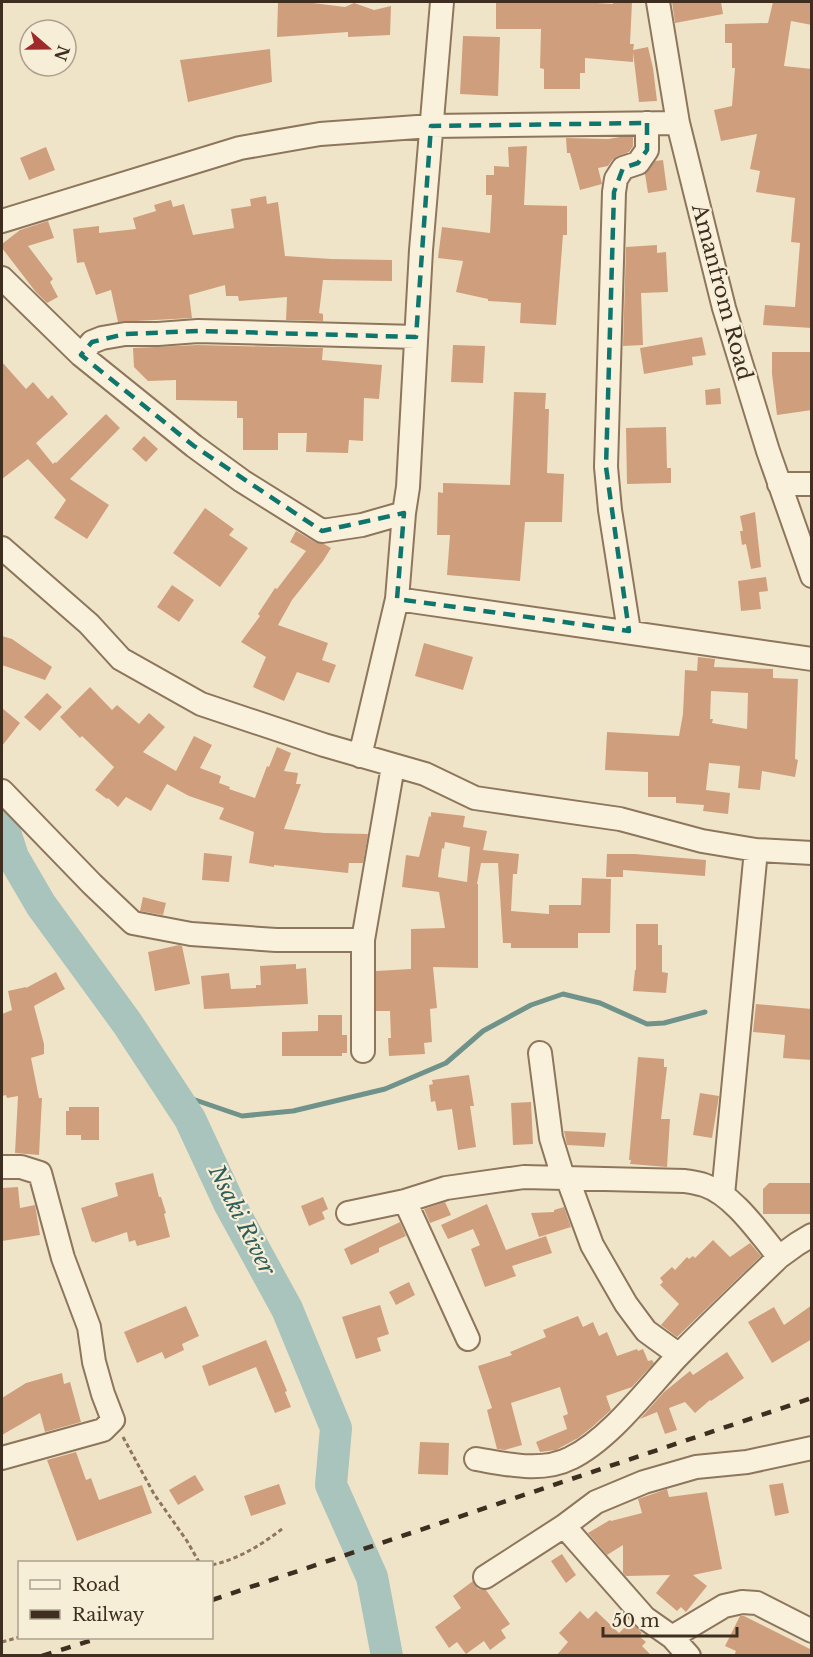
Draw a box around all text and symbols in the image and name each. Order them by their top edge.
north arrow [18,18,78,78]
text: N [50,43,74,64]
street label: Amanfrom Road [686,200,758,383]
water label: Nsaki River [202,1160,282,1280]
legend [18,1561,213,1639]
text: Road [72,1574,120,1596]
scale bar [603,1600,736,1638]
text: Railway [72,1604,145,1626]
text: 50 m [612,1610,660,1632]

